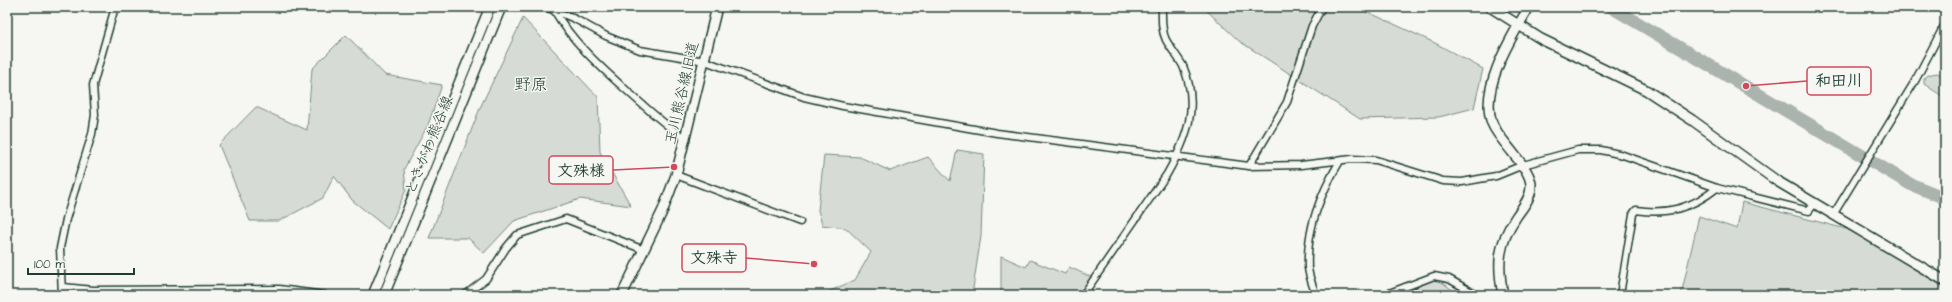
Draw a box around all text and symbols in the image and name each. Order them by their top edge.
street label: 玉川熊谷線旧道 [660,39,704,147]
callout: 和田川 [1807,67,1871,95]
text: 和田川 [1815,70,1863,92]
district label: 野原 [514,73,548,97]
street label: ときがわ熊谷線 [400,93,458,197]
callout: 文殊様 [549,156,613,184]
text: 文殊様 [557,160,605,182]
callout: 文殊寺 [682,244,746,272]
text: 文殊寺 [690,247,738,269]
scale bar [28,250,134,276]
text: 100 m [34,256,65,273]

